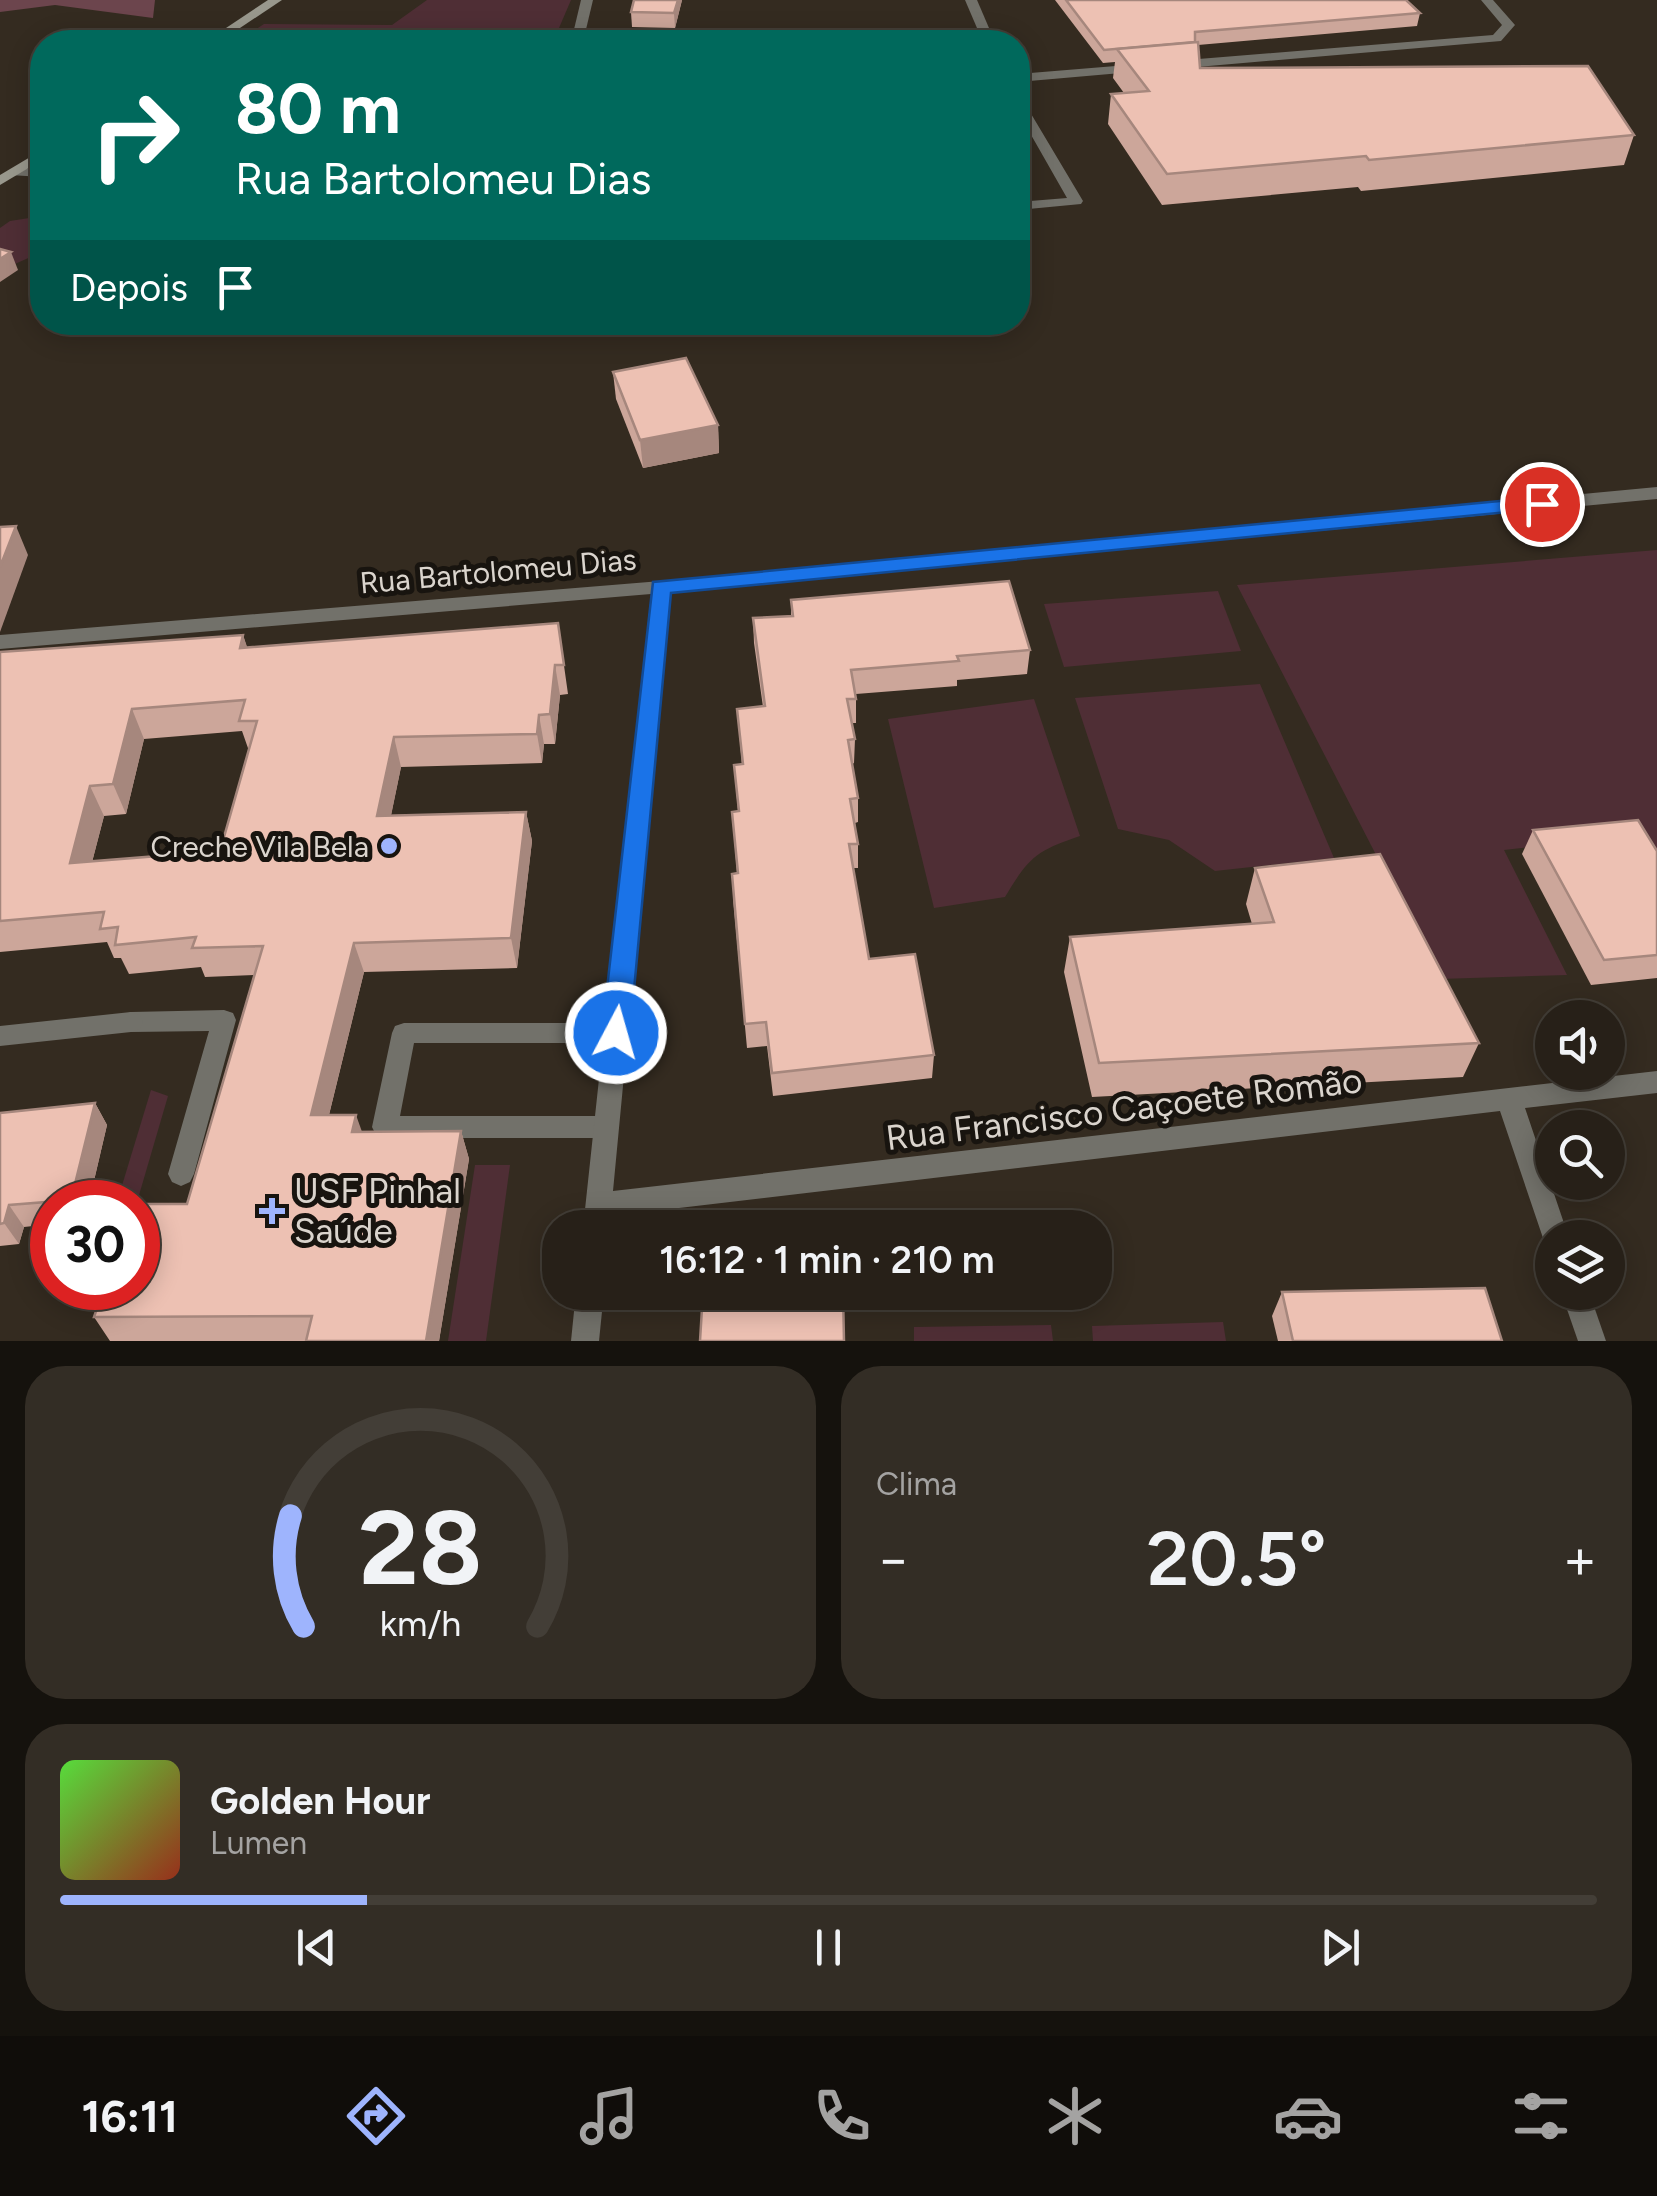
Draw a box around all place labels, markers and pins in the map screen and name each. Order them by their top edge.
pin [1500,462,1585,547]
place label: Creche Vila Bela [150,828,369,865]
marker: Creche Vila Bela [378,835,400,857]
place label: USF Pinhal Saúde [294,1170,461,1252]
marker: USF Pinhal Saúde [259,1198,285,1224]

